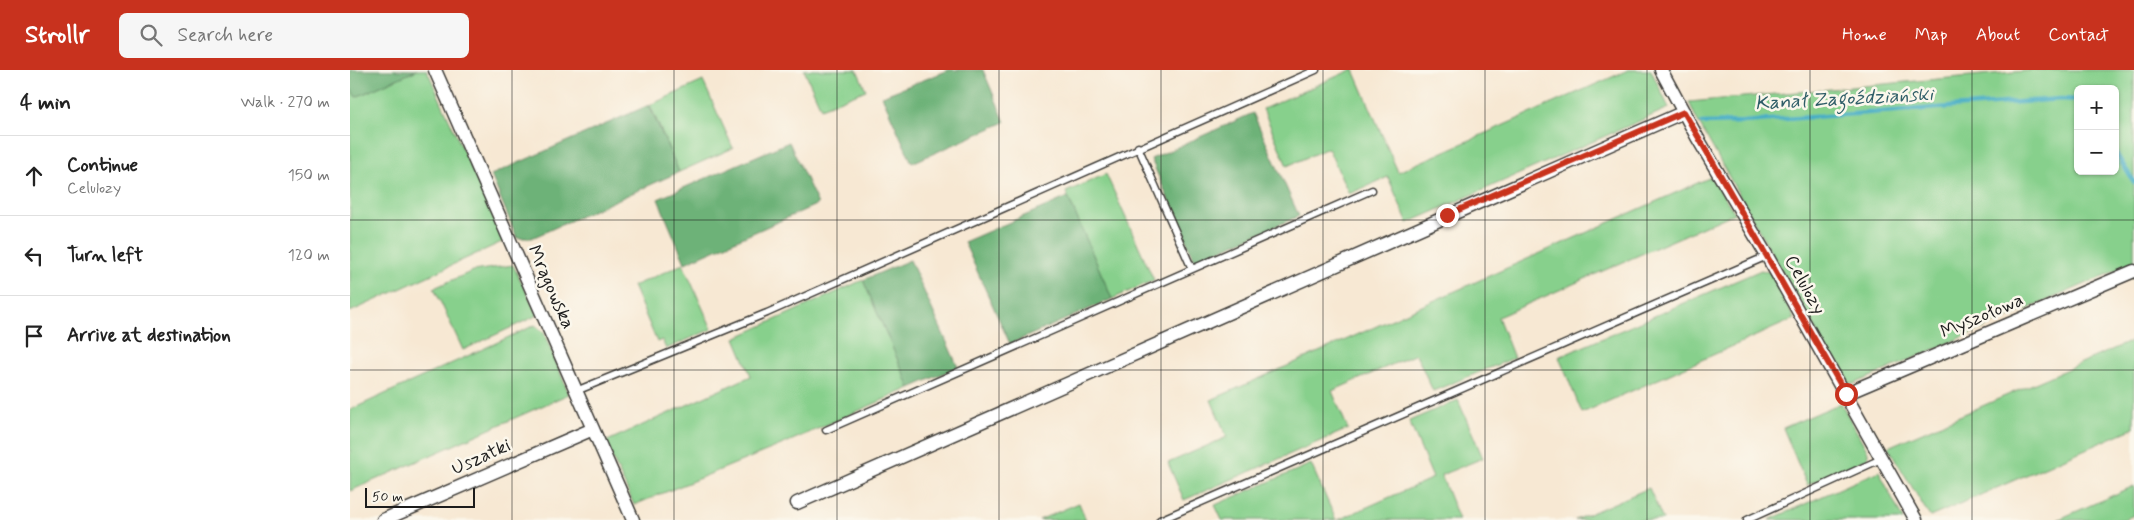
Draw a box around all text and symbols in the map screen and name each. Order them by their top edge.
search box [119,13,469,58]
text: Strollr [25,20,89,51]
icon: search [137,21,165,49]
text: Search here [177,23,273,48]
text: Home [1842,23,1887,47]
text: Map [1915,23,1948,47]
text: About [1976,23,2020,47]
text: Contact [2048,23,2109,47]
water label: Kanał Zagoździański [1754,81,1936,119]
map controls [2074,85,2119,175]
button: + [2074,85,2119,130]
text: 4 min [20,89,71,117]
text: Walk · 270 m [241,92,330,113]
button: − [2074,130,2119,175]
text: Continue [67,153,138,178]
icon: ahead [20,162,48,190]
text: 150 m [288,165,330,186]
text: Celulozy [67,178,121,199]
route end [1436,204,1459,227]
street label: Mrągowska [521,241,581,333]
icon: left [20,242,48,270]
text: Turn left [67,243,143,268]
text: 120 m [288,245,330,266]
street label: Celulozy [1778,251,1832,319]
street label: Myszołowa [1937,287,2027,345]
icon: arrive [20,322,48,350]
text: Arrive at destination [67,323,231,348]
route start [1835,383,1858,406]
street label: Uszatki [447,433,515,481]
scale bar [365,485,475,508]
text: 50 m [372,488,403,506]

